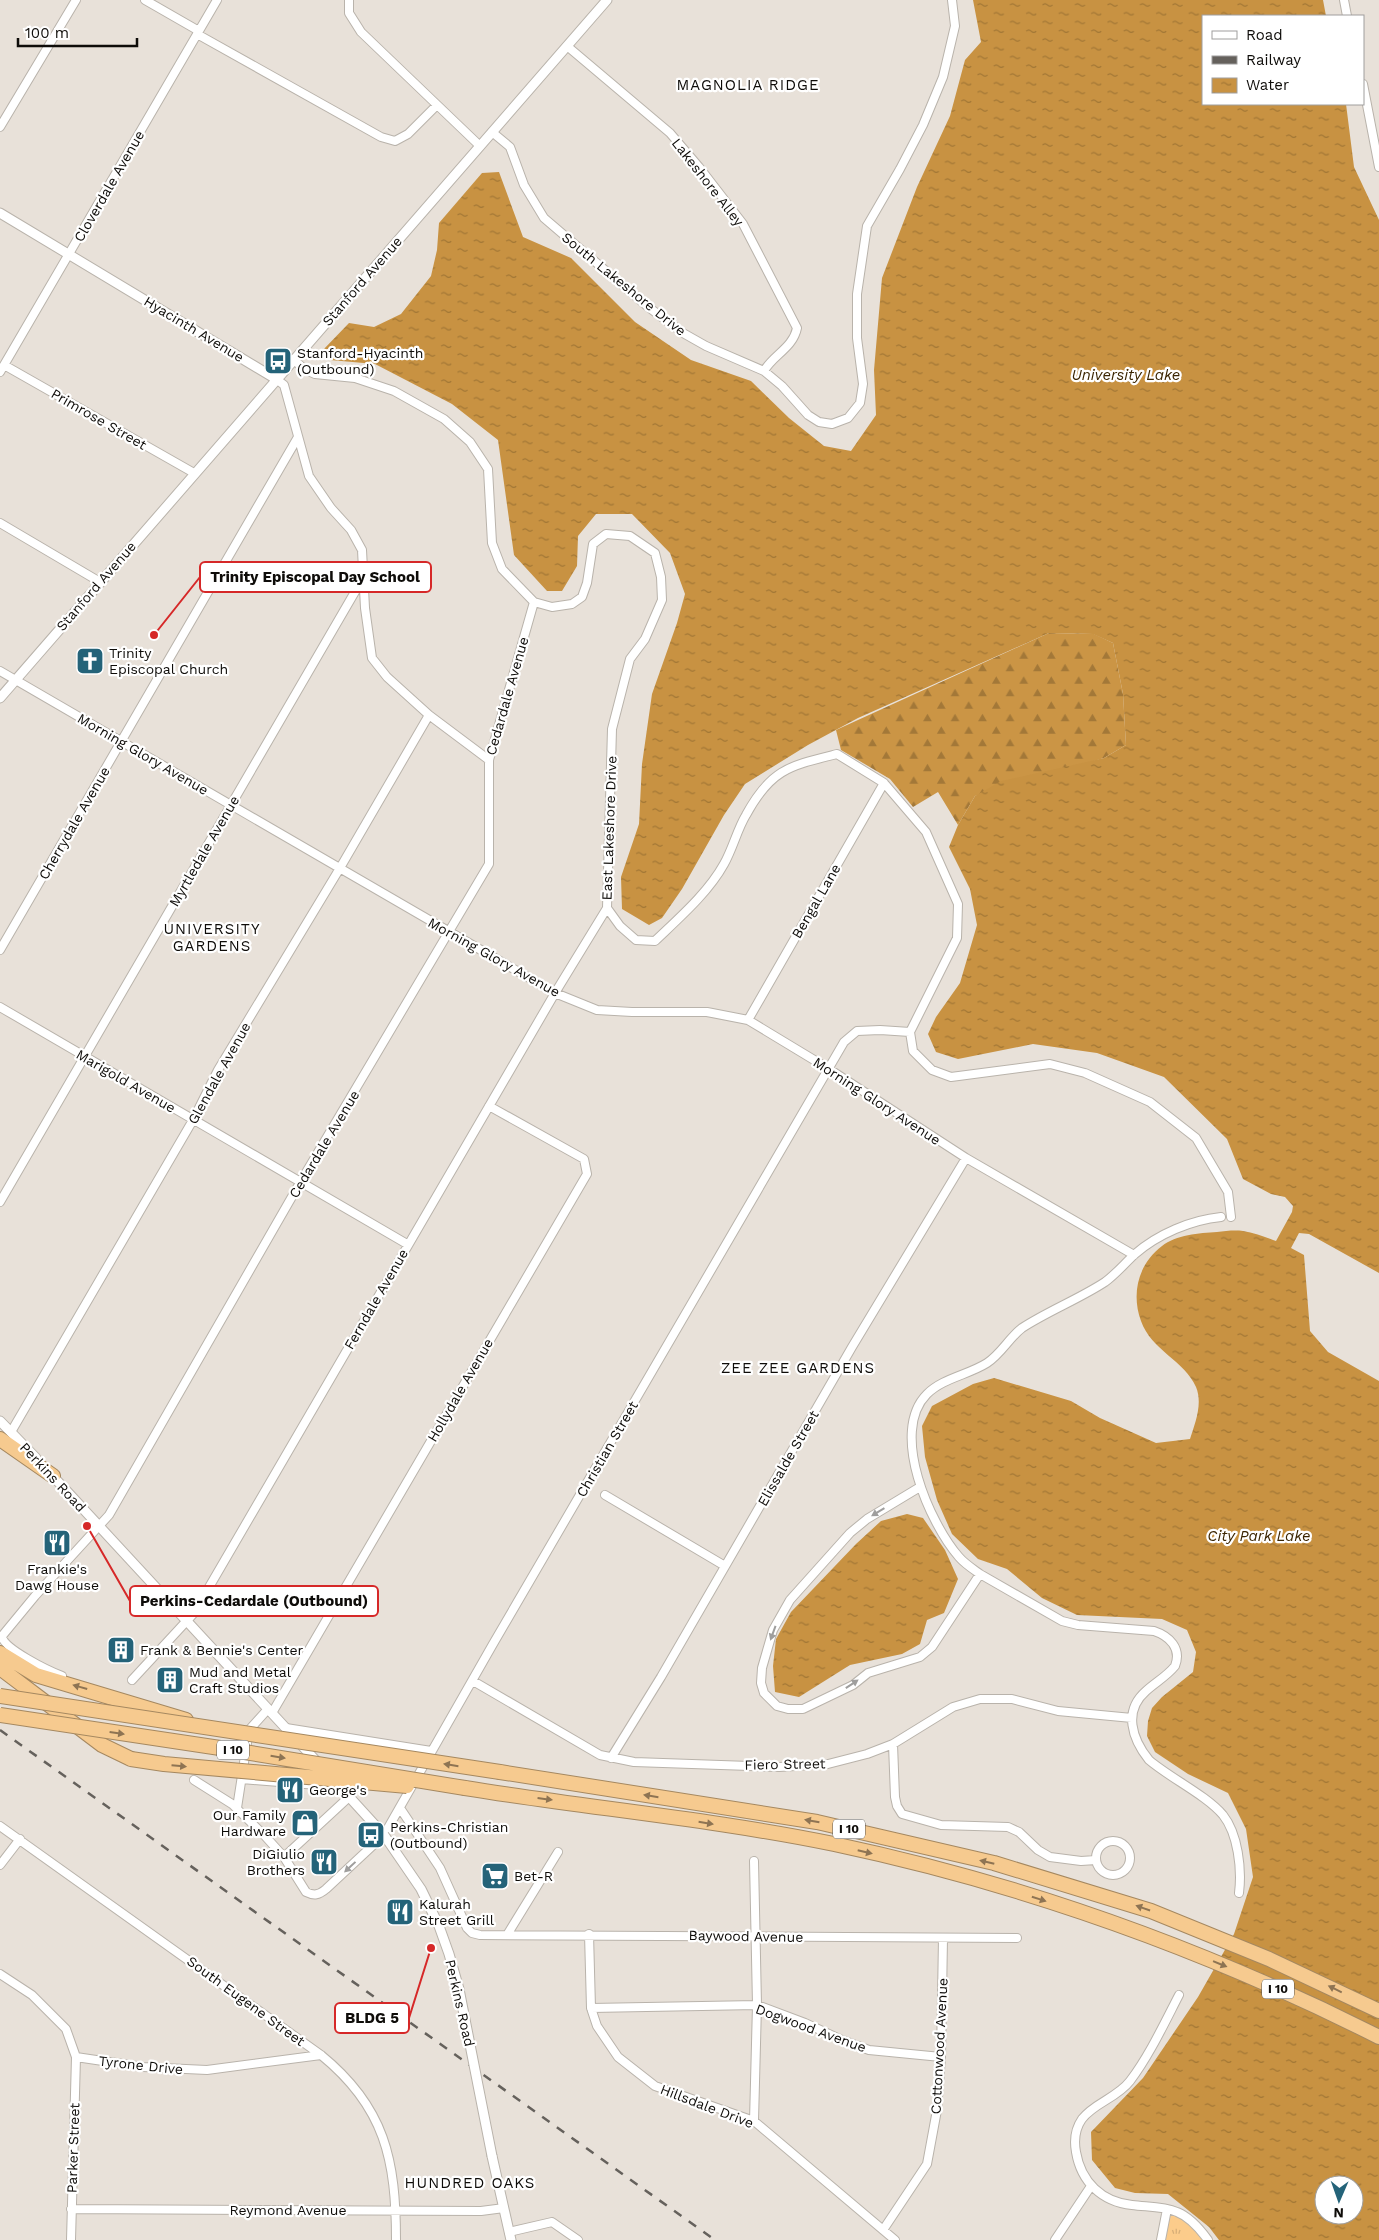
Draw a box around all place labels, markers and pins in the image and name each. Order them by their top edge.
place label: Stanford-Hyacinth (Outbound) [297,345,423,377]
bus stop icon: Stanford-Hyacinth (Outbound) [263,346,293,376]
callout: Trinity Episcopal Day School [200,562,431,592]
place label: Trinity Episcopal Church [109,645,228,677]
church icon: Trinity Episcopal Church [75,646,105,676]
restaurant icon: Frankie's Dawg House [42,1528,72,1558]
place label: Frankie's Dawg House [15,1561,99,1593]
callout: Perkins-Cedardale (Outbound) [130,1586,378,1616]
building icon: Frank & Bennie's Center [106,1635,136,1665]
place label: Frank & Bennie's Center [140,1642,304,1658]
place label: Mud and Metal Craft Studios [189,1664,292,1696]
building icon: Mud and Metal Craft Studios [155,1665,185,1695]
restaurant icon: George's [275,1775,305,1805]
place label: George's [309,1782,367,1798]
place label: Our Family Hardware [213,1807,287,1839]
shop icon: Our Family Hardware [290,1808,320,1838]
place label: Perkins-Christian (Outbound) [390,1819,508,1851]
bus stop icon: Perkins-Christian (Outbound) [356,1820,386,1850]
place label: DiGiulio Brothers [247,1846,305,1878]
restaurant icon: DiGiulio Brothers [309,1847,339,1877]
supermarket icon: Bet-R [480,1861,510,1891]
place label: Bet-R [514,1868,553,1884]
place label: Kalurah Street Grill [419,1896,495,1928]
restaurant icon: Kalurah Street Grill [385,1897,415,1927]
callout: BLDG 5 [335,2003,409,2033]

